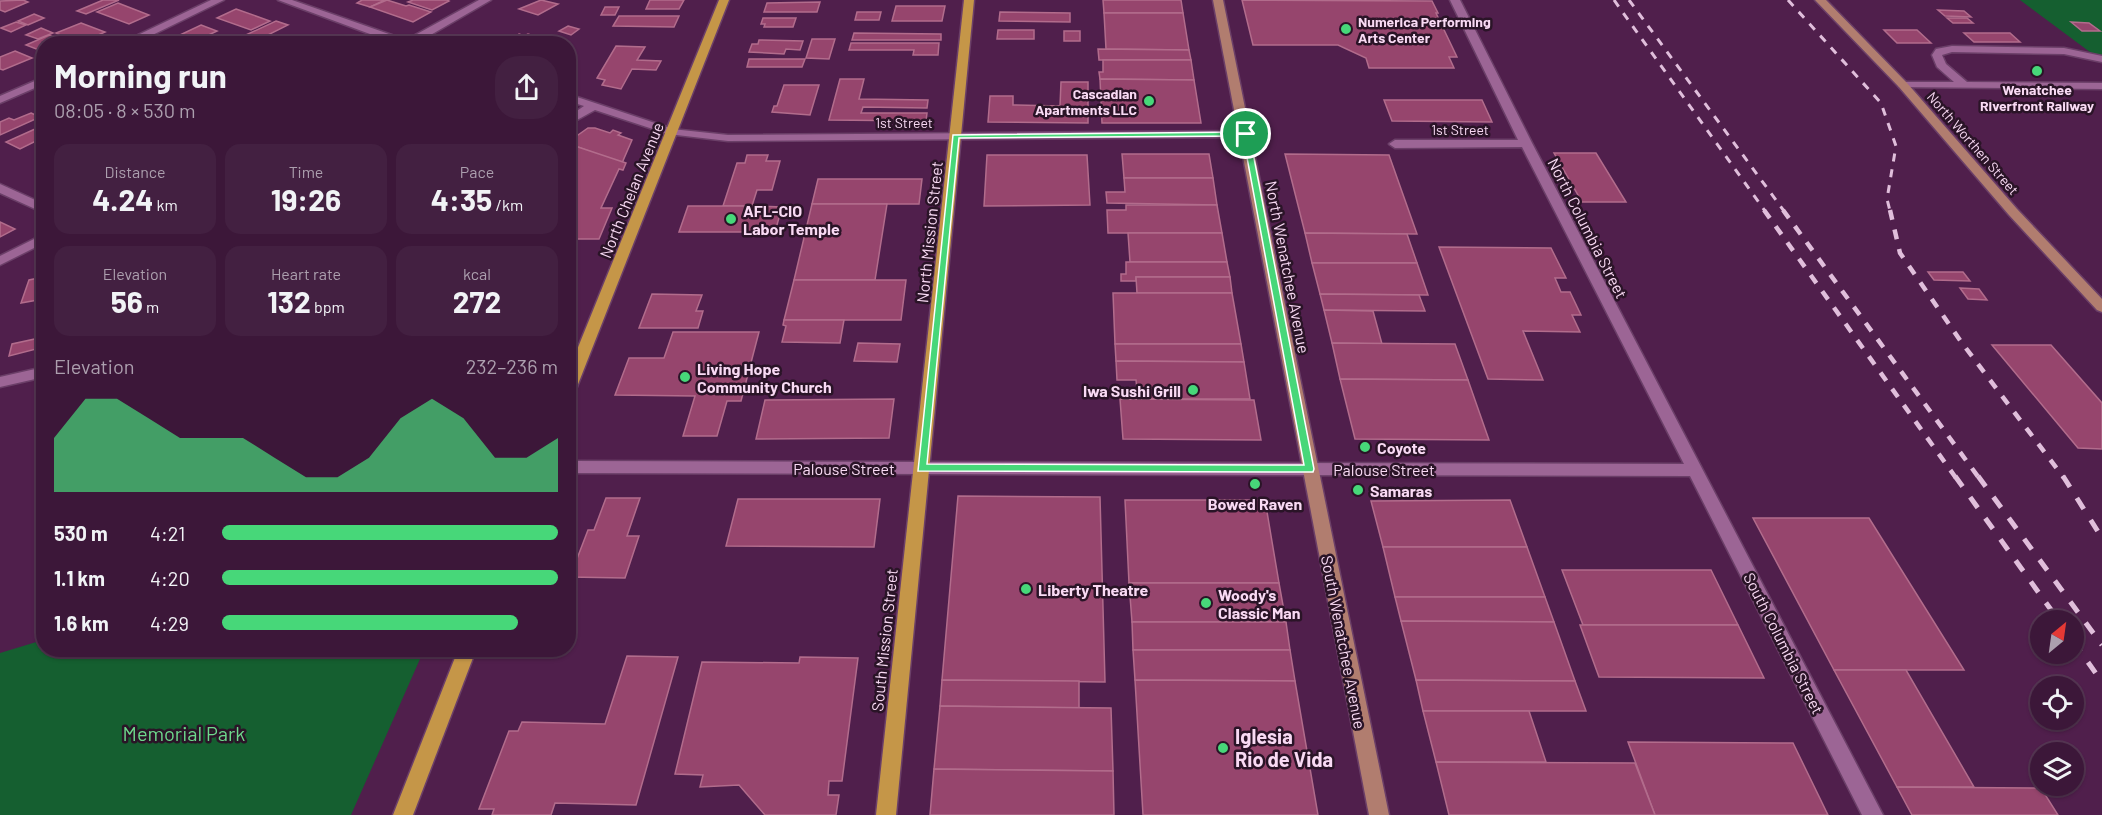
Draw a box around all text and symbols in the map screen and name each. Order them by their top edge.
place label: Numerica Performing Arts Center [1358,13,1491,46]
marker: Numerica Performing Arts Center [1339,22,1353,36]
text: Morning run [54,55,227,95]
button: share [495,56,558,119]
marker: Wenatchee Riverfront Railway [2030,64,2044,78]
place label: Wenatchee Riverfront Railway [1980,81,2094,114]
place label: Cascadian Apartments LLC [1035,85,1137,118]
street label: North Worthen Street [1924,88,2022,198]
marker: Cascadian Apartments LLC [1142,94,1156,108]
text: 08:05 · 8 × 530 m [54,98,196,122]
pin [1220,108,1271,159]
street label: 1st Street [875,114,933,131]
icon: arrive [1229,117,1262,150]
street label: North Chelan Avenue [595,119,667,261]
street label: 1st Street [1431,121,1489,138]
street label: North Columbia Street [1544,155,1632,301]
street label: North Mission Street [912,160,946,304]
text: Distance [105,162,165,181]
text: Time [289,162,323,181]
text: Pace [460,162,494,181]
street label: North Wenatchee Avenue [1262,179,1314,355]
text: 4.24 [92,181,153,217]
text: 19:26 [271,181,341,217]
text: 4:35 [431,181,492,217]
text: km [153,195,178,214]
text: /km [492,195,523,214]
place label: AFL-CIO Labor Temple [743,201,840,238]
marker: AFL-CIO Labor Temple [724,212,738,226]
text: Elevation [103,264,167,283]
text: Heart rate [271,264,341,283]
text: kcal [463,264,491,283]
text: 56 [111,283,143,319]
text: 132 [267,283,311,319]
text: 272 [453,283,501,319]
text: m [143,297,159,316]
text: bpm [311,297,345,316]
text: Elevation [54,354,135,378]
text: 232–236 m [466,354,558,378]
place label: Living Hope Community Church [697,359,832,396]
marker: Living Hope Community Church [678,370,692,384]
place label: Iwa Sushi Grill [1083,381,1181,400]
marker: Iwa Sushi Grill [1186,383,1200,397]
place label: Coyote [1377,438,1426,457]
marker: Coyote [1358,440,1372,454]
street label: Palouse Street [793,459,895,478]
street label: Palouse Street [1333,460,1435,479]
marker: Bowed Raven [1248,477,1262,491]
place label: Samaras [1370,481,1432,500]
marker: Samaras [1351,483,1365,497]
place label: Bowed Raven [1208,494,1302,513]
text: 530 m [54,521,108,545]
text: 4:21 [150,521,185,545]
street label: South Wenatchee Avenue [1318,554,1370,730]
text: 1.1 km [54,566,105,590]
text: 4:20 [150,566,190,590]
street label: South Mission Street [867,568,901,712]
street label: South Columbia Street [1740,569,1828,717]
place label: Liberty Theatre [1038,580,1149,599]
marker: Liberty Theatre [1019,582,1033,596]
place label: Woody's Classic Man [1218,585,1301,622]
marker: Woody's Classic Man [1199,596,1213,610]
north arrow [2030,610,2084,664]
map controls [2030,610,2084,796]
text: 1.6 km [54,611,109,635]
text: 4:29 [150,611,189,635]
button: locate [2030,676,2084,730]
park label: Memorial Park [123,721,245,745]
place label: Iglesia Rio de Vida [1235,724,1333,771]
marker: Iglesia Rio de Vida [1216,741,1230,755]
button: layers [2030,742,2084,796]

